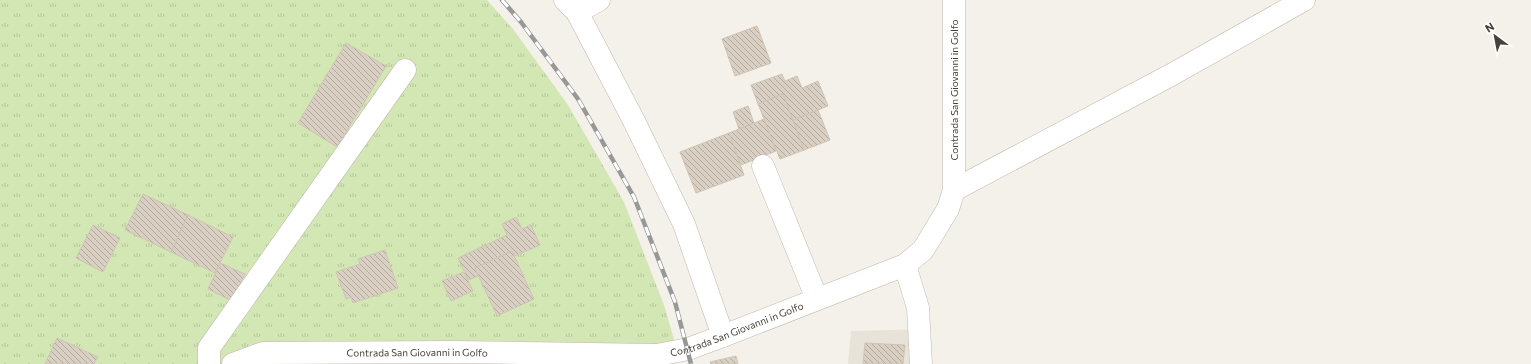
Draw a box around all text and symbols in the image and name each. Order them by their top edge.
north arrow [1475,16,1515,56]
street label: Contrada San Giovanni in Golfo [948,19,960,161]
text: N [1482,19,1496,35]
street label: Contrada San Giovanni in Golfo [669,299,805,358]
street label: Contrada San Giovanni in Golfo [346,346,488,359]

